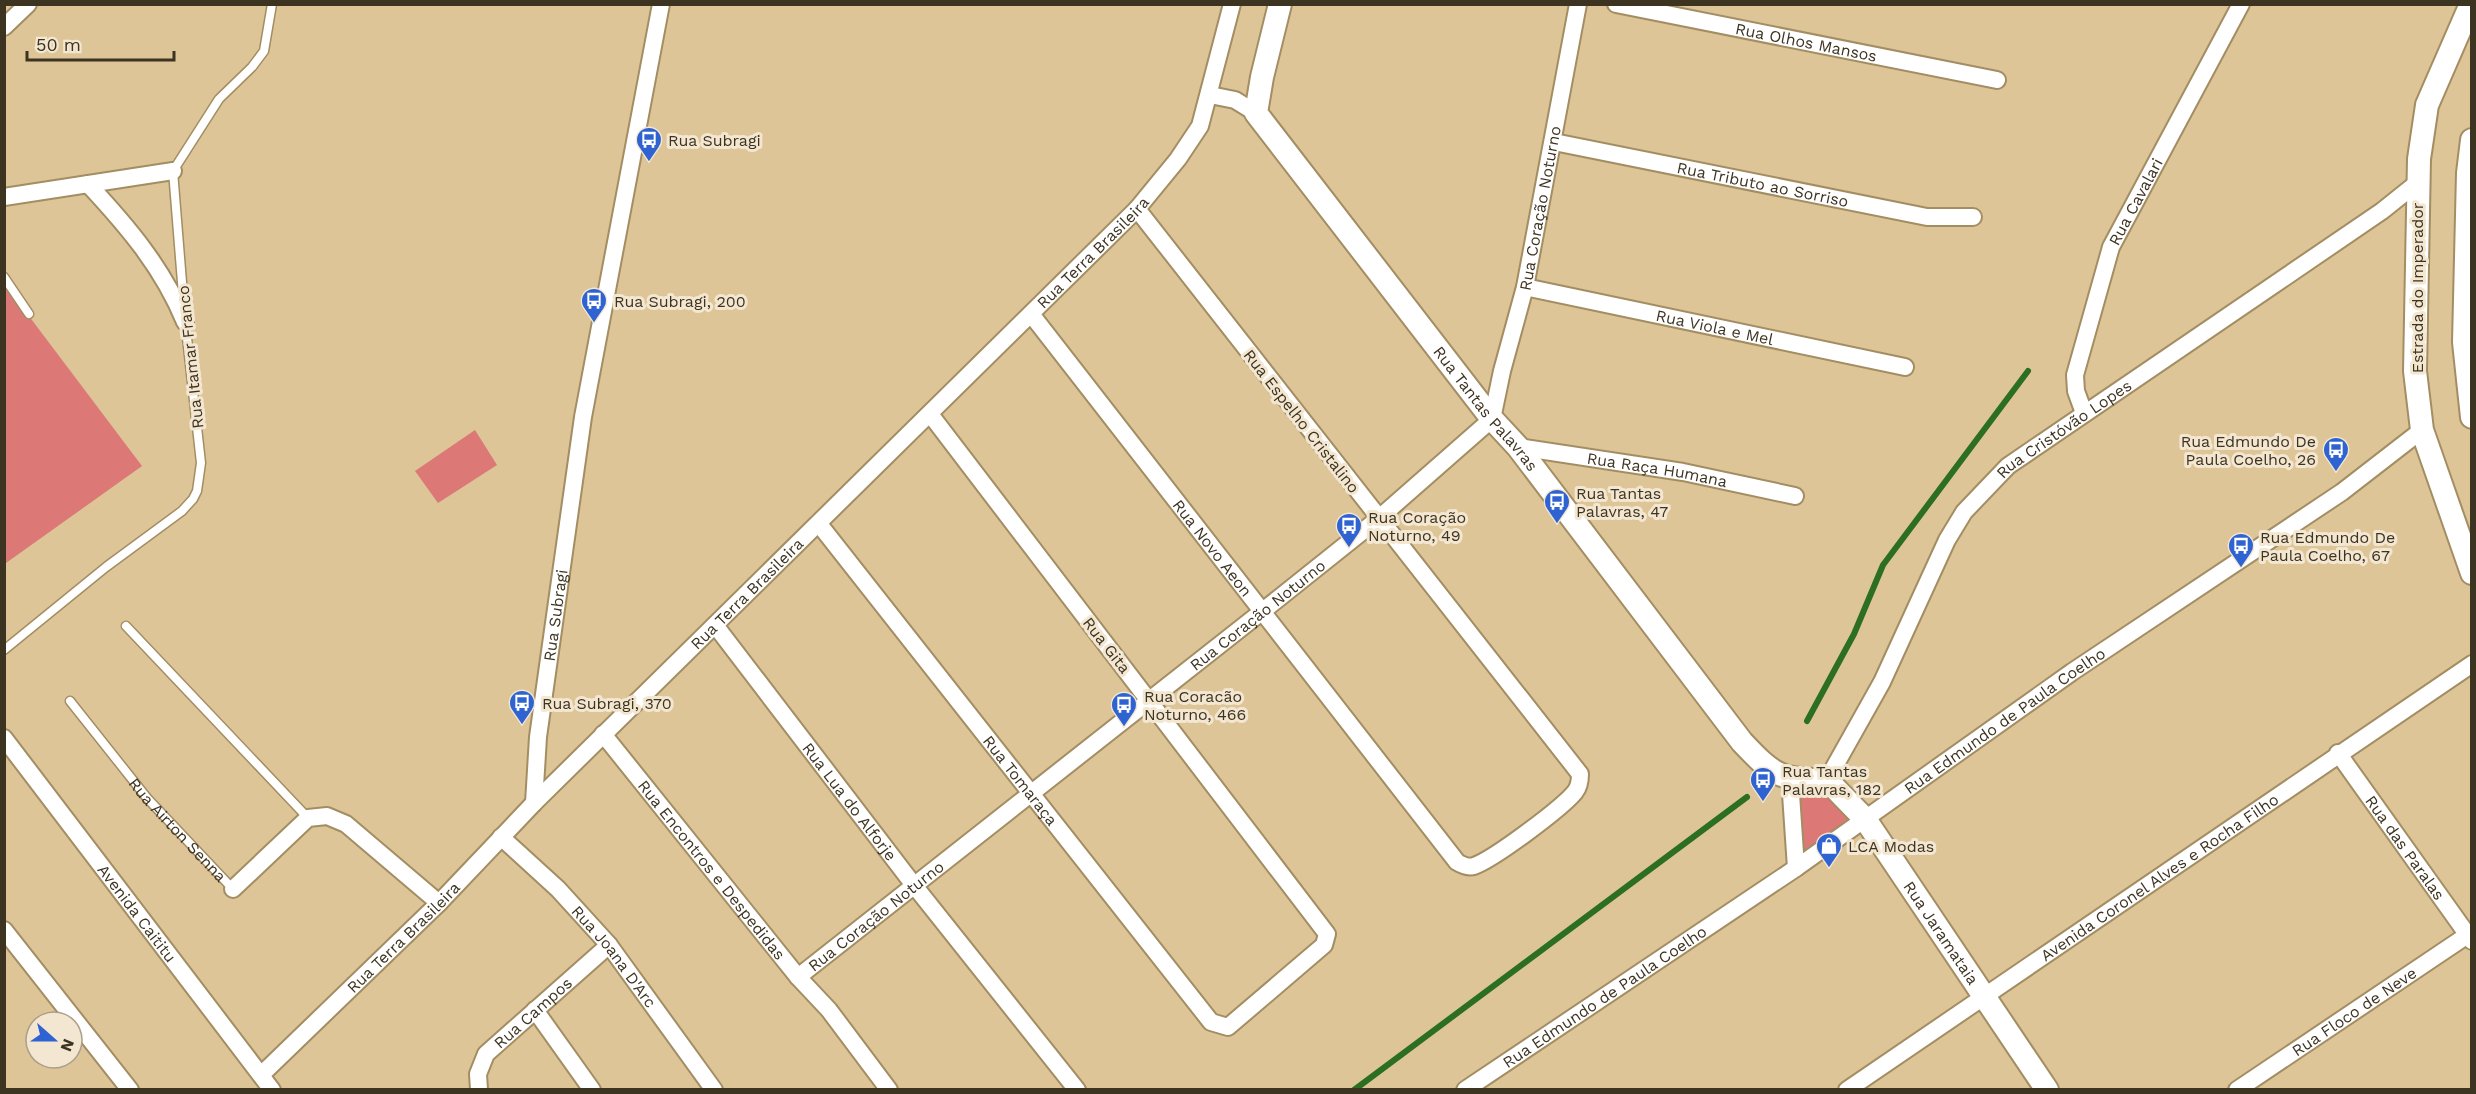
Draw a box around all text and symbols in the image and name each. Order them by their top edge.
street label: Rua Olhos Mansos [1734,19,1879,66]
scale bar [27,24,174,62]
text: 50 m [36,34,81,55]
street label: Rua Coração Noturno [1516,124,1565,292]
bus stop icon: Rua Subragi [634,125,664,163]
place label: Rua Subragi [668,131,761,150]
street label: Rua Cavalari [2105,155,2167,249]
street label: Rua Tributo ao Sorriso [1675,158,1850,211]
street label: Rua Terra Brasileira [1033,193,1153,312]
street label: Estrada do Imperador [2408,202,2427,373]
street label: Rua Itamar Franco [174,284,207,429]
bus stop icon: Rua Subragi, 200 [579,286,609,324]
place label: Rua Subragi, 200 [614,292,746,311]
street label: Rua Viola e Mel [1654,306,1775,349]
street label: Rua Tantas Palavras [1429,342,1542,475]
street label: Rua Espelho Cristalino [1240,346,1364,497]
street label: Rua Cristóvão Lopes [1993,376,2135,482]
place label: Rua Edmundo De Paula Coelho, 26 [2181,432,2316,469]
bus stop icon: Rua Edmundo De Paula Coelho, 26 [2321,435,2351,473]
street label: Rua Raça Humana [1586,449,1729,491]
place label: Rua Tantas Palavras, 47 [1576,484,1668,521]
bus stop icon: Rua Tantas Palavras, 47 [1542,487,1572,525]
street label: Rua Novo Aeon [1169,496,1256,600]
place label: Rua Coração Noturno, 49 [1368,508,1466,545]
bus stop icon: Rua Coração Noturno, 49 [1334,511,1364,549]
place label: Rua Edmundo De Paula Coelho, 67 [2260,528,2395,565]
bus stop icon: Rua Edmundo De Paula Coelho, 67 [2226,531,2256,569]
street label: Rua Terra Brasileira [687,534,807,653]
street label: Rua Coração Noturno [1186,556,1329,675]
street label: Rua Subragi [540,568,571,663]
street label: Rua Gita [1079,613,1134,677]
street label: Rua Edmundo de Paula Coelho [1901,644,2109,798]
place label: Rua Coracão Noturno, 466 [1144,687,1246,724]
bus stop icon: Rua Subragi, 370 [507,688,537,726]
bus stop icon: Rua Coracão Noturno, 466 [1109,690,1139,728]
place label: Rua Subragi, 370 [542,694,672,713]
street label: Rua Tomaraça [979,732,1062,829]
street label: Rua Lua do Alforje [798,739,901,864]
place label: Rua Tantas Palavras, 182 [1782,762,1881,799]
bus stop icon: Rua Tantas Palavras, 182 [1748,765,1778,803]
street label: Rua Airton Senna [125,774,230,886]
street label: Rua Encontros e Despedidas [634,776,789,964]
street label: Avenida Coronel Alves e Rocha Filho [2037,790,2282,965]
street label: Rua das Paralas [2361,792,2449,904]
shop icon: LCA Modas [1814,831,1844,869]
place label: LCA Modas [1848,837,1934,856]
street label: Rua Coração Noturno [804,857,948,975]
street label: Avenida Caititu [94,861,180,966]
street label: Rua Terra Brasileira [343,878,464,997]
street label: Rua Jaramataia [1899,878,1982,988]
street label: Rua Joana D'Arc [568,902,660,1011]
street label: Rua Edmundo de Paula Coelho [1499,922,1710,1072]
street label: Rua Floco de Neve [2288,963,2420,1060]
street label: Rua Campos [490,973,576,1053]
north arrow [24,1010,84,1070]
text: N [57,1036,79,1054]

